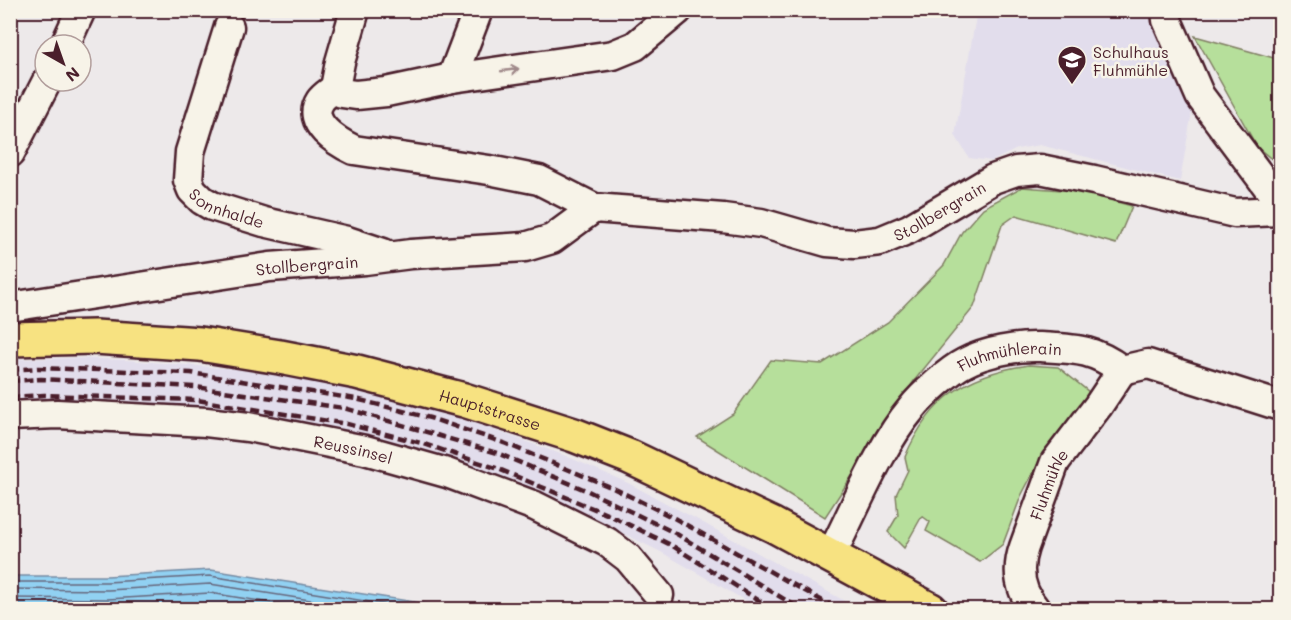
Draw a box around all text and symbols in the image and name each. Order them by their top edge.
north arrow [33,33,93,93]
place label: Schulhaus Fluhmühle [1093,41,1169,80]
school or university icon: Schulhaus Fluhmühle [1056,44,1088,86]
text: N [62,63,84,87]
one-way arrow [499,64,519,75]
street label: Stollbergrain [890,176,989,245]
street label: Sonnhalde [185,183,267,232]
street label: Stollbergrain [254,250,359,280]
street label: Fluhmühlerain [953,336,1062,375]
street label: Hauptstrasse [437,384,544,434]
street label: Reussinsel [312,430,395,468]
street label: Fluhmühle [1024,444,1072,523]

